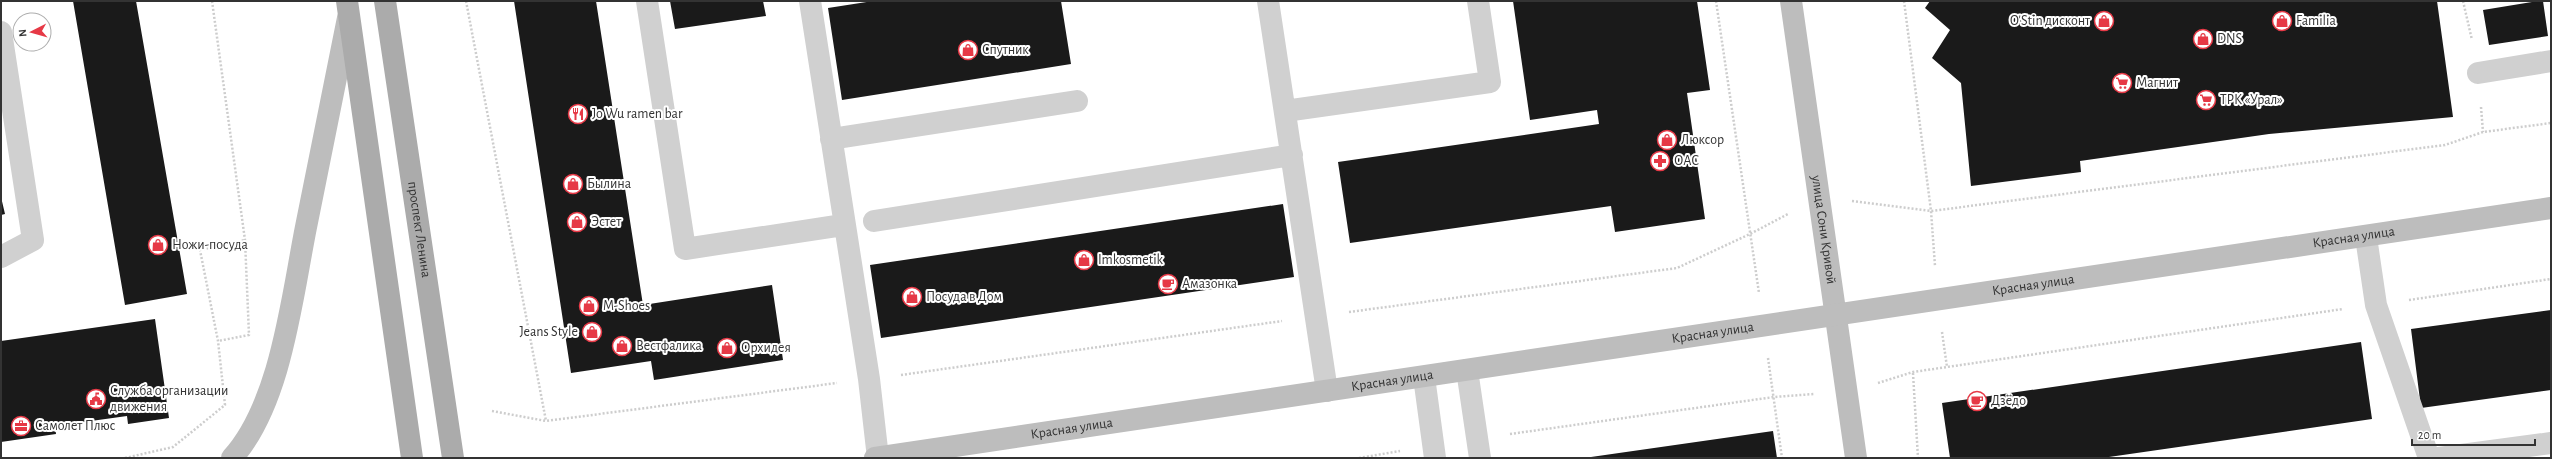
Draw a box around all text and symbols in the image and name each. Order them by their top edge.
shop icon: O'Stin дисконт [2093,10,2115,32]
shop icon: Familia [2271,10,2293,32]
north arrow [12,12,52,52]
place label: O'Stin дисконт [2010,14,2091,28]
place label: Familia [2296,14,2336,28]
shop icon: DNS [2192,28,2214,50]
text: N [17,29,28,37]
place label: DNS [2217,32,2242,46]
shop icon: Спутник [957,39,979,61]
place label: Спутник [982,43,1029,57]
supermarket icon: Магнит [2111,72,2133,94]
place label: Магнит [2136,76,2179,90]
supermarket icon: ТРК «Урал» [2195,89,2217,111]
place label: ТРК «Урал» [2220,93,2283,107]
restaurant icon: Jo Wu ramen bar [567,103,589,125]
place label: Jo Wu ramen bar [592,107,683,121]
shop icon: Люксор [1656,129,1678,151]
place label: Люксор [1681,133,1724,147]
pharmacy icon: ОАС [1649,150,1671,172]
place label: ОАС [1674,154,1699,168]
shop icon: Былина [562,173,584,195]
street label: улица Сони Кривой [1809,173,1838,285]
place label: Былина [587,177,632,191]
street label: проспект Ленина [405,180,433,279]
shop icon: Эстет [566,211,588,233]
place label: Эстет [591,215,622,229]
street label: Красная улица [2312,224,2396,250]
shop icon: Ножи-посуда [147,234,169,256]
place label: Ножи-посуда [172,238,248,252]
shop icon: Imkosmetik [1073,249,1095,271]
place label: Imkosmetik [1098,253,1164,267]
street label: Красная улица [1991,272,2076,298]
cafe icon: Амазонка [1157,273,1179,295]
place label: Амазонка [1182,277,1238,291]
shop icon: Посуда в Дом [901,286,923,308]
place label: Посуда в Дом [926,290,1002,304]
shop icon: M-Shoes [578,295,600,317]
place label: M-Shoes [603,299,650,313]
street label: Красная улица [1671,320,1755,346]
shop icon: Jeans Style [581,321,603,343]
place label: Jeans Style [519,325,578,339]
shop icon: Вестфалика [611,335,633,357]
shop icon: Орхидея [716,337,738,359]
place label: Вестфалика [636,339,702,353]
place label: Орхидея [741,341,791,355]
street label: Красная улица [1350,368,1435,394]
place label: Служба организации движения [110,384,228,414]
public building icon: Служба организации движения [85,388,107,410]
cafe icon: Дзёдо [1966,390,1988,412]
place label: Дзёдо [1991,394,2026,408]
office icon: Самолет Плюс [10,415,32,437]
street label: Красная улица [1030,416,1114,442]
place label: Самолет Плюс [35,419,116,433]
scale bar [2412,421,2535,447]
text: 20 m [2418,429,2441,441]

